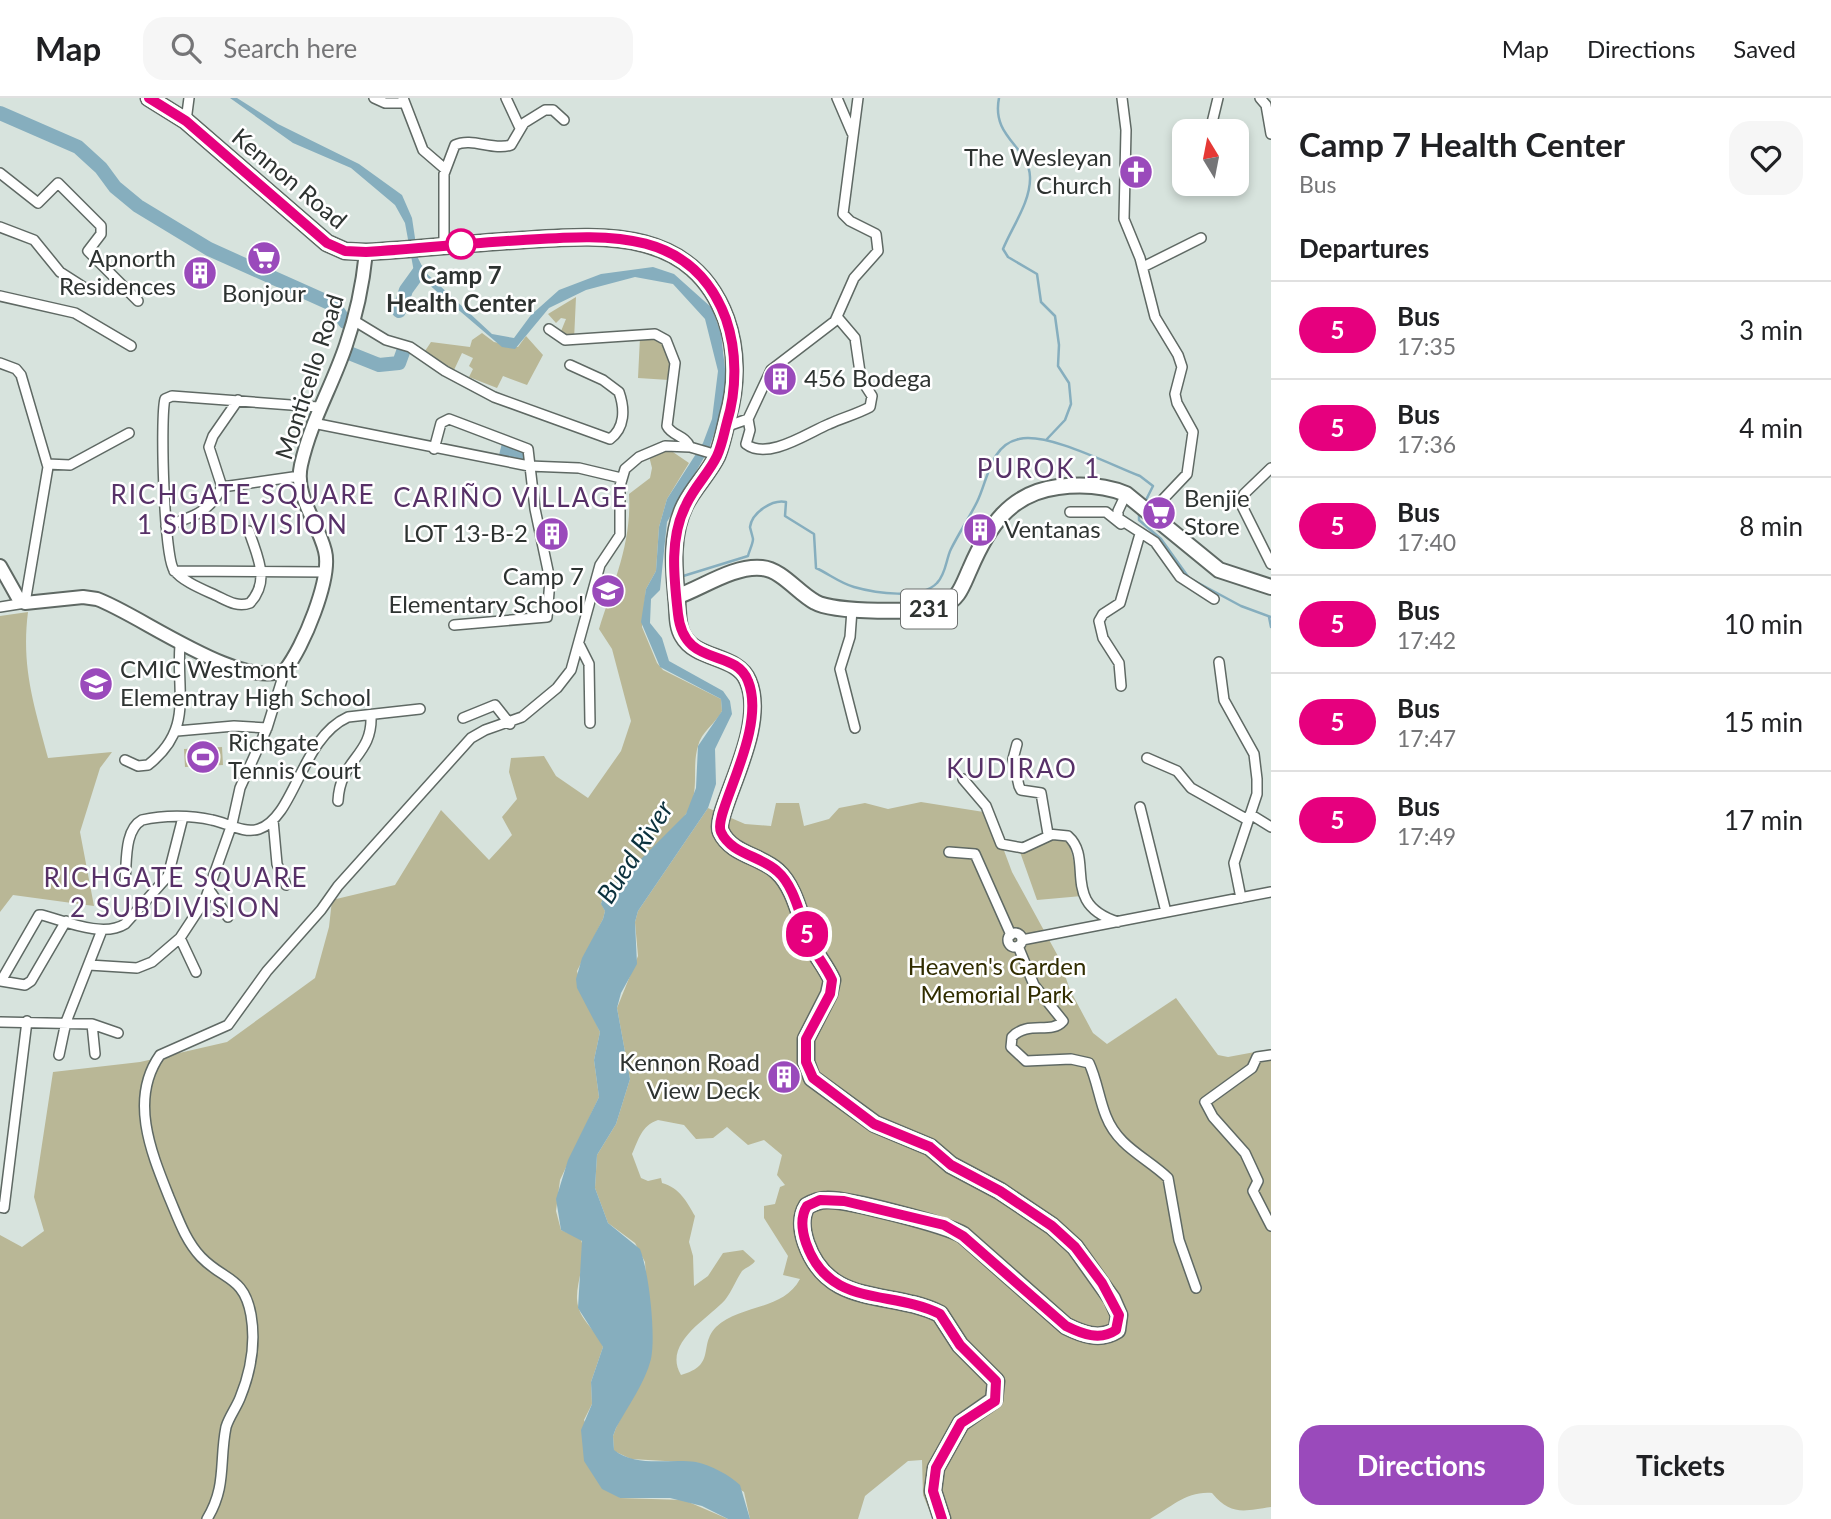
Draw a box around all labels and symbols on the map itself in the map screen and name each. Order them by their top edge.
north arrow [1172,119,1250,196]
street label: Kennon Road [227,121,353,234]
place label: The Wesleyan Church [964,142,1112,199]
church icon: The Wesleyan Church [1117,153,1155,191]
marker: Camp 7 Health Center [446,229,476,259]
supermarket icon: Bonjour [245,239,283,277]
place label: Apnorth Residences [59,243,176,300]
building icon: Apnorth Residences [181,254,219,292]
place label: Camp 7 Health Center [386,260,536,317]
place label: Bonjour [222,278,306,307]
street label: Monticello Road [268,290,349,463]
building icon: 456 Bodega [761,360,799,398]
place label: 456 Bodega [804,363,931,392]
district label: PUROK 1 [977,452,1101,484]
district label: RICHGATE SQUARE 1 SUBDIVISION [111,478,375,540]
district label: CARIÑO VILLAGE [393,481,629,513]
place label: Benjie Store [1184,483,1250,540]
supermarket icon: Benjie Store [1140,494,1178,532]
building icon: Ventanas [961,511,999,549]
place label: Ventanas [1004,514,1101,543]
building icon: LOT 13-B-2 [533,515,571,553]
place label: LOT 13-B-2 [403,518,528,547]
place label: Camp 7 Elementary School [388,561,584,618]
school or university icon: Camp 7 Elementary School [589,572,627,610]
road number: 231 [901,589,957,628]
place label: CMIC Westmont Elementray High School [120,654,371,711]
school or university icon: CMIC Westmont Elementray High School [77,665,115,703]
place label: Richgate Tennis Court [228,727,362,784]
sports icon: Richgate Tennis Court [184,738,222,776]
district label: KUDIRAO [946,752,1078,784]
water label: Bued River [589,793,680,909]
district label: RICHGATE SQUARE 2 SUBDIVISION [44,861,308,923]
line badge: 5 [784,911,830,957]
park label: Heaven's Garden Memorial Park [908,951,1086,1008]
place label: Kennon Road View Deck [619,1047,761,1104]
building icon: Kennon Road View Deck [765,1058,803,1096]

